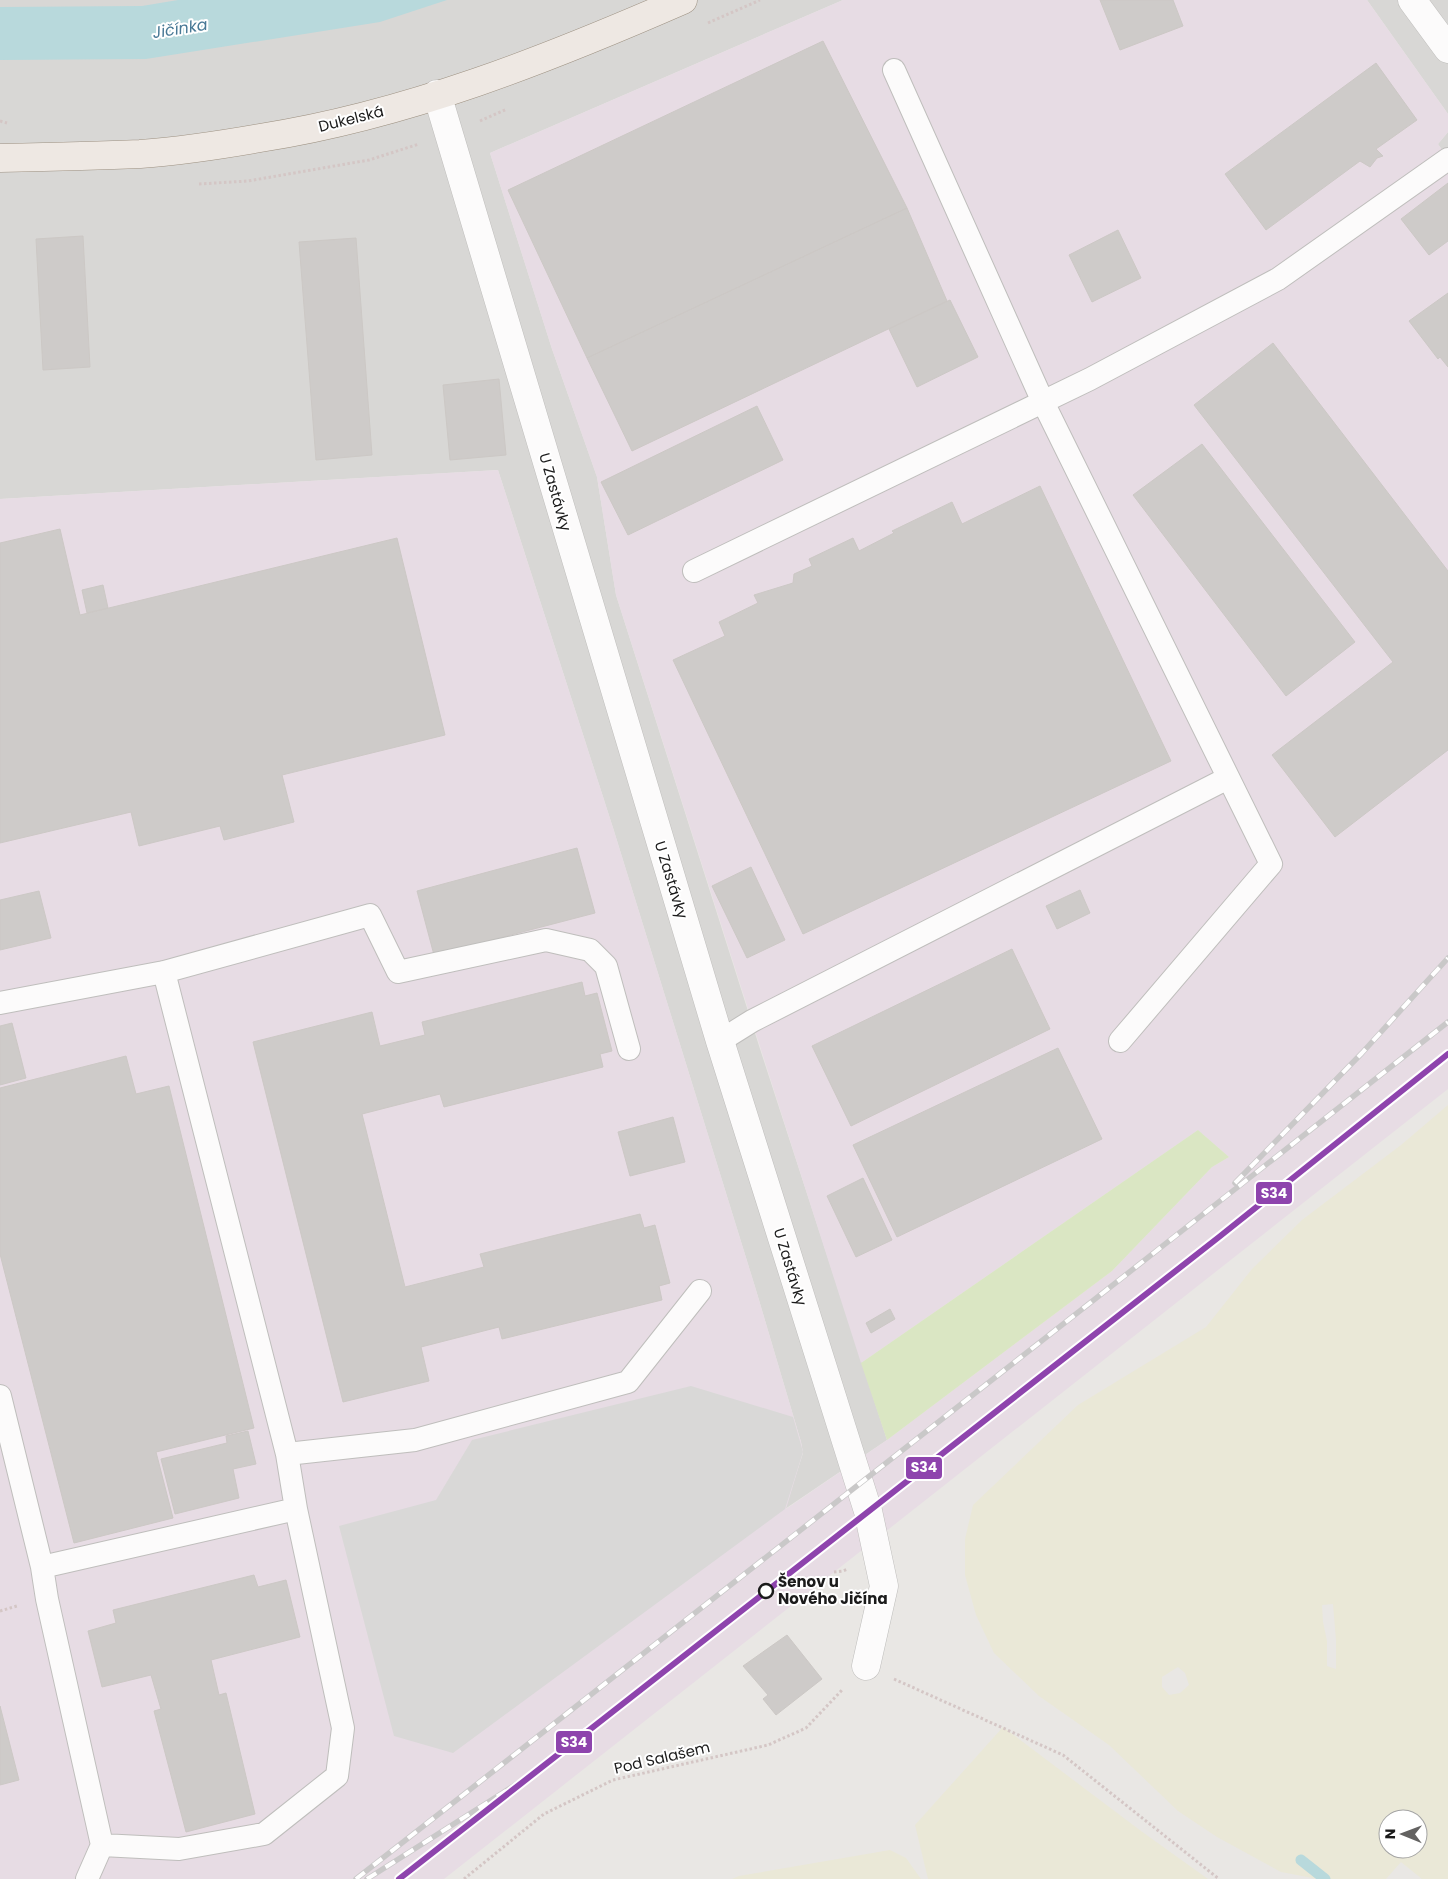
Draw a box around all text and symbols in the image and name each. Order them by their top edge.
water label: Jičínka [151,13,209,44]
street label: Dukelská [316,100,386,137]
street label: U Zastávky [534,450,577,534]
street label: U Zastávky [650,838,693,922]
line badge: S34 [1255,1181,1293,1205]
text: S34 [1261,1183,1287,1203]
street label: U Zastávky [769,1225,812,1309]
line badge: S34 [905,1456,943,1480]
text: S34 [911,1457,937,1477]
place label: Šenov u Nového Jičína [778,1571,888,1609]
marker: Šenov u Nového Jičína [758,1583,774,1599]
line badge: S34 [555,1730,593,1754]
text: S34 [561,1732,587,1752]
street label: Pod Salašem [612,1736,712,1779]
north arrow [1378,1809,1428,1859]
text: N [1380,1828,1400,1839]

